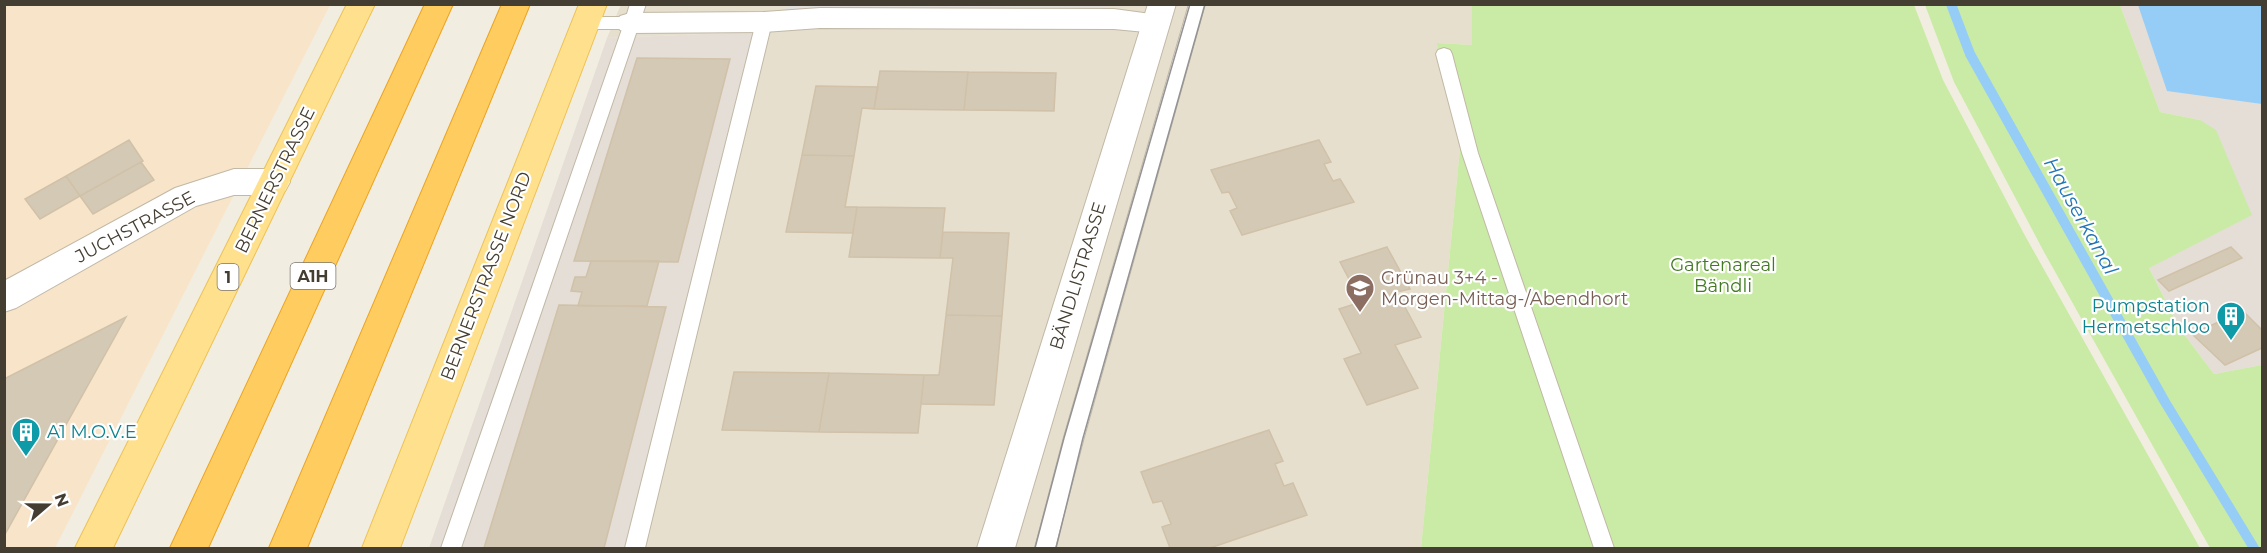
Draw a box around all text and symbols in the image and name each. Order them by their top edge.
street label: BERNERSTRASSE [230,103,320,257]
water label: Hauserkanal [2039,153,2123,279]
street label: BERNERSTRASSE NORD [436,168,536,384]
street label: JUCHSTRASSE [71,186,198,268]
street label: BÄNDLISTRASSE [1045,199,1111,353]
park label: Gartenareal Bändli [1670,254,1776,297]
road number: A1H [290,263,336,289]
road number: 1 [218,264,238,290]
place label: Grünau 3+4 - Morgen-Mittag-/Abendhort [1381,267,1628,310]
school or university icon: Grünau 3+4 - Morgen-Mittag-/Abendhort [1344,272,1376,314]
place label: Pumpstation Hermetschloo [2082,295,2210,338]
building icon: Pumpstation Hermetschloo [2215,300,2247,342]
building icon: A1 M.O.V.E [10,416,42,458]
place label: A1 M.O.V.E [47,421,137,443]
north arrow [18,475,78,535]
text: N [50,491,73,509]

